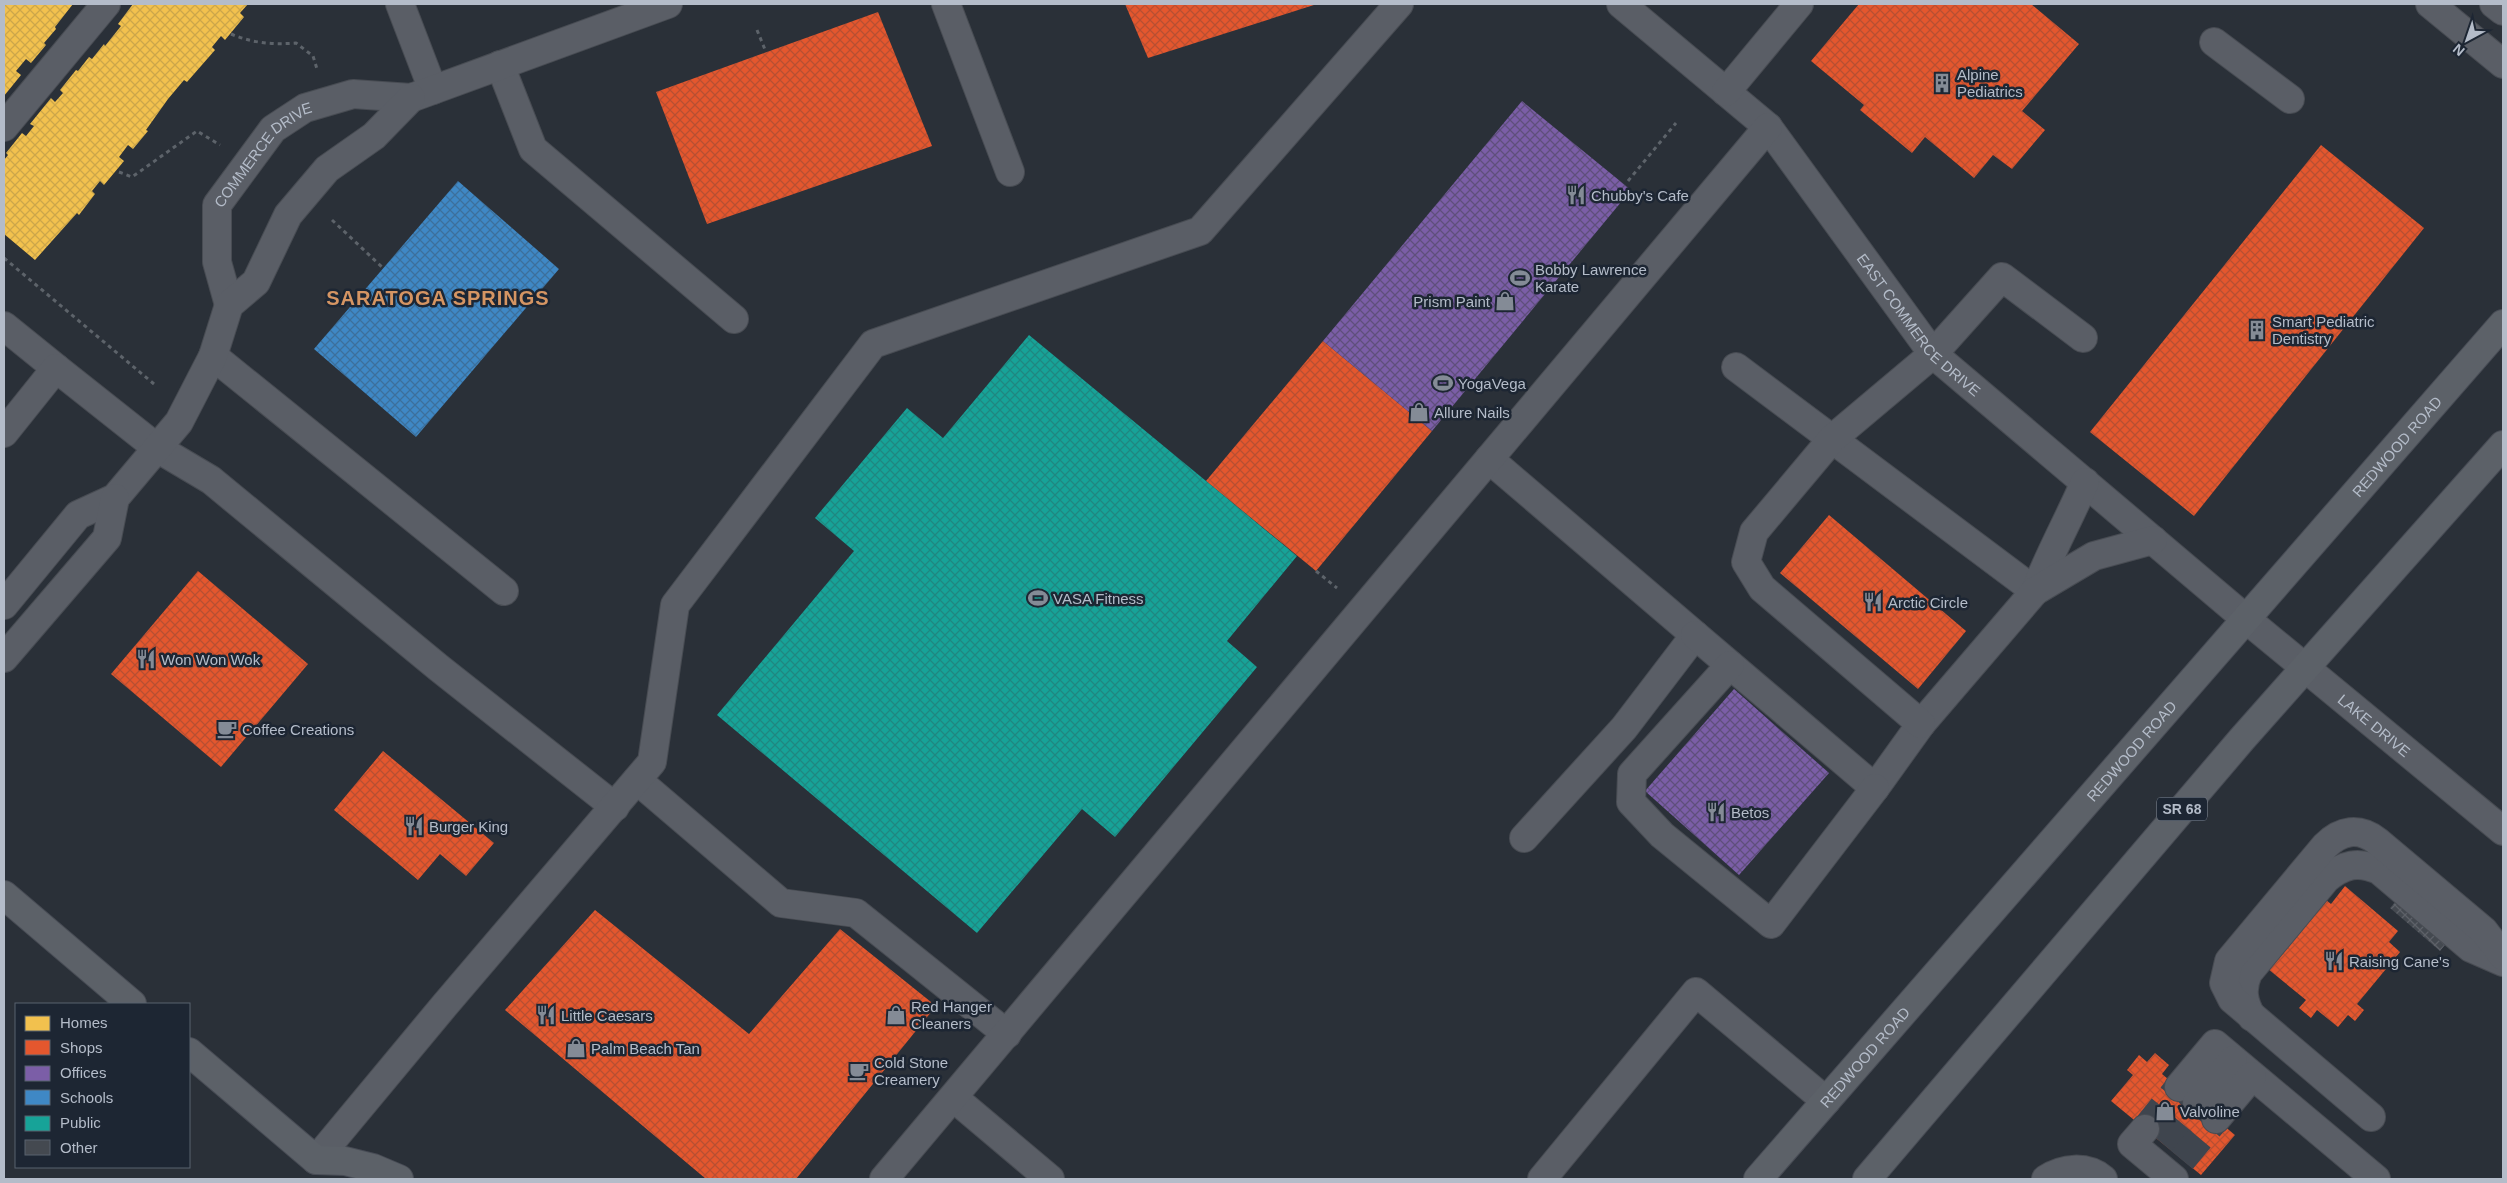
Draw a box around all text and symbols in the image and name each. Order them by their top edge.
north arrow [2442,15,2492,65]
text: N [2450,41,2468,59]
place label: Alpine Pediatrics [1957,66,2023,100]
building icon: Alpine Pediatrics [1931,72,1953,94]
street label: COMMERCE DRIVE [210,98,313,210]
restaurant icon: Chubby's Cafe [1565,184,1587,206]
place label: Chubby's Cafe [1591,187,1689,204]
street label: EAST COMMERCE DRIVE [1854,250,1984,399]
place label: Bobby Lawrence Karate [1535,261,1647,295]
sports icon: Bobby Lawrence Karate [1509,267,1531,289]
district label: SARATOGA SPRINGS [326,287,550,309]
shop icon: Prism Paint [1494,290,1516,312]
place label: Prism Paint [1413,293,1491,310]
place label: Smart Pediatric Dentistry [2272,313,2375,347]
building icon: Smart Pediatric Dentistry [2246,319,2268,341]
sports icon: YogaVega [1432,372,1454,394]
place label: YogaVega [1458,375,1527,392]
street label: REDWOOD ROAD [2348,392,2445,500]
shop icon: Allure Nails [1408,401,1430,423]
place label: Allure Nails [1434,404,1510,421]
sports icon: VASA Fitness [1027,587,1049,609]
place label: VASA Fitness [1053,590,1144,607]
restaurant icon: Arctic Circle [1862,591,1884,613]
place label: Arctic Circle [1888,594,1968,611]
restaurant icon: Won Won Wok [135,648,157,670]
place label: Won Won Wok [161,651,261,668]
street label: LAKE DRIVE [2335,690,2414,760]
street label: REDWOOD ROAD [2083,697,2180,804]
cafe icon: Coffee Creations [216,718,238,740]
place label: Coffee Creations [242,721,354,738]
road number: SR 68 [2157,798,2207,821]
restaurant icon: Betos [1705,801,1727,823]
place label: Betos [1731,804,1769,821]
restaurant icon: Burger King [403,815,425,837]
place label: Burger King [429,818,508,835]
restaurant icon: Raising Cane's [2323,950,2345,972]
place label: Raising Cane's [2349,953,2449,970]
place label: Red Hanger Cleaners [911,998,992,1032]
legend [15,1003,190,1168]
street label: REDWOOD ROAD [1816,1003,1913,1111]
restaurant icon: Little Caesars [535,1004,557,1026]
shop icon: Red Hanger Cleaners [885,1004,907,1026]
place label: Little Caesars [561,1007,653,1024]
text: Homes [60,1014,108,1031]
shop icon: Palm Beach Tan [565,1037,587,1059]
text: Shops [60,1039,103,1056]
place label: Palm Beach Tan [591,1040,700,1057]
place label: Cold Stone Creamery [874,1054,948,1088]
cafe icon: Cold Stone Creamery [848,1060,870,1082]
text: Offices [60,1064,106,1081]
text: Schools [60,1089,113,1106]
shop icon: Valvoline [2154,1100,2176,1122]
place label: Valvoline [2180,1103,2240,1120]
text: Public [60,1114,101,1131]
text: Other [60,1139,98,1156]

